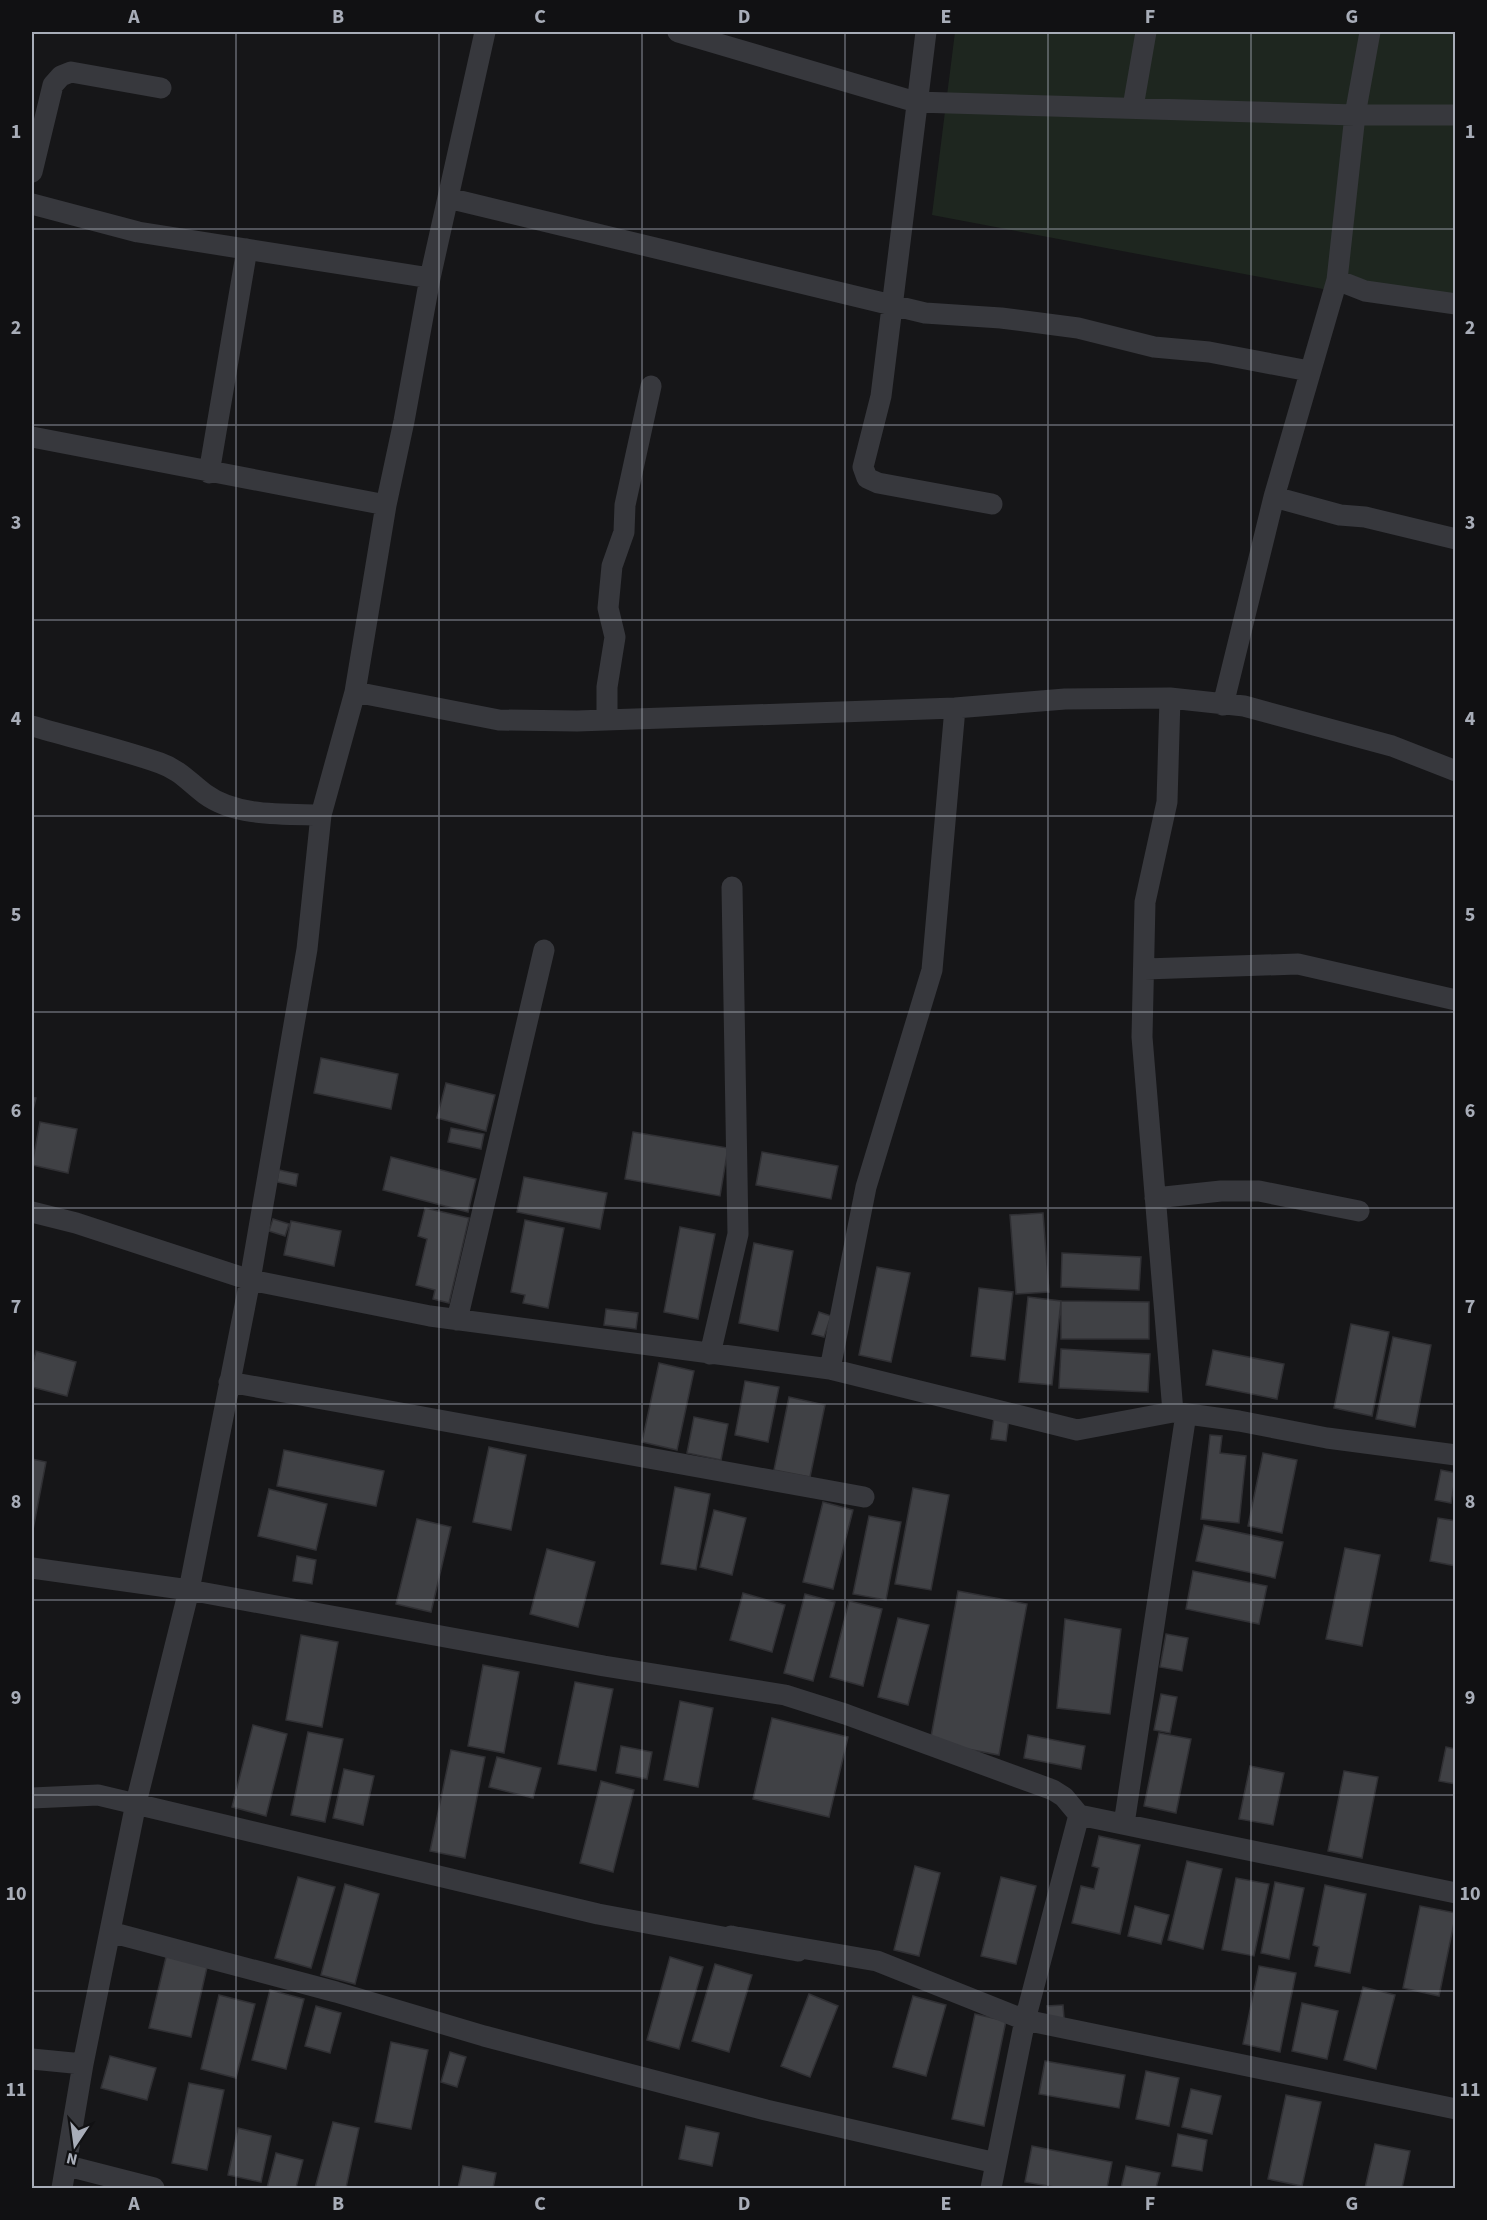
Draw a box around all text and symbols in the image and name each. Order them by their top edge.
text: A [127,3,140,31]
text: B [332,3,344,31]
text: C [534,3,546,31]
text: D [738,3,750,31]
text: E [941,3,951,31]
text: F [1145,3,1155,31]
text: G [1346,3,1358,31]
text: 1 [11,118,21,146]
text: 1 [1465,118,1475,146]
text: 2 [11,314,21,342]
text: 2 [1465,314,1475,342]
text: 3 [11,509,21,537]
text: 3 [1465,509,1475,537]
text: 4 [11,705,22,733]
text: 4 [1465,705,1476,733]
text: 5 [11,901,21,929]
text: 5 [1465,901,1475,929]
text: 6 [11,1097,21,1125]
text: 6 [1465,1097,1475,1125]
text: 7 [11,1293,21,1321]
text: 7 [1465,1293,1475,1321]
text: 8 [11,1488,21,1516]
text: 8 [1465,1488,1475,1516]
text: 9 [11,1684,21,1712]
text: 9 [1465,1684,1475,1712]
text: 10 [5,1880,27,1908]
text: 10 [1459,1880,1481,1908]
text: 11 [5,2076,27,2104]
text: 11 [1459,2076,1481,2104]
north arrow [45,2115,105,2175]
text: N [64,2147,80,2171]
text: A [127,2190,140,2218]
text: B [332,2190,344,2218]
text: C [534,2190,546,2218]
text: D [738,2190,750,2218]
text: E [941,2190,951,2218]
text: F [1145,2190,1155,2218]
text: G [1346,2190,1358,2218]

